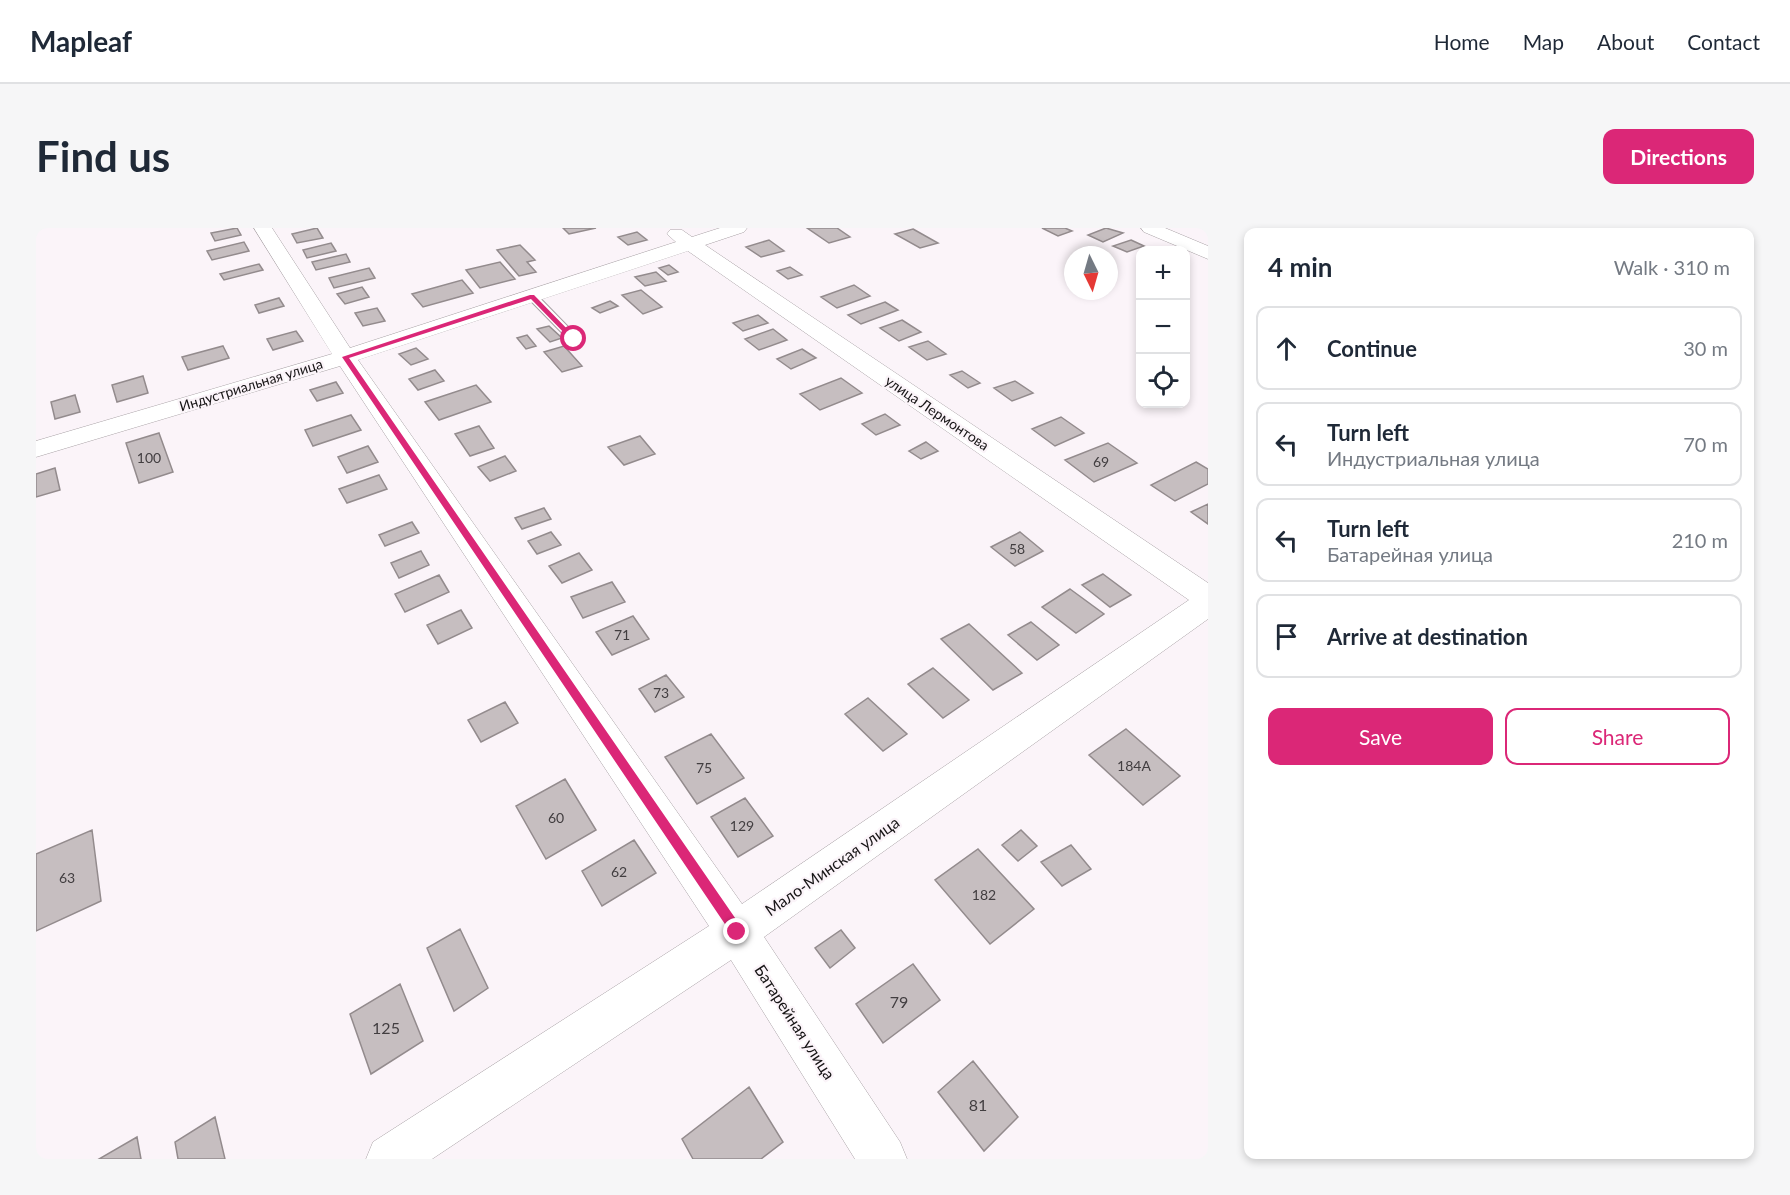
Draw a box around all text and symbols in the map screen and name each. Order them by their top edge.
text: Mapleaf [30,24,132,58]
text: Home [1434,29,1490,54]
text: Map [1523,29,1564,54]
text: About [1597,29,1654,54]
text: Contact [1687,29,1760,54]
button: Directions [1603,129,1754,184]
text: Find us [36,131,170,181]
north arrow [1064,246,1118,300]
map controls [1136,246,1190,408]
button: + [1136,246,1190,300]
text: 4 min [1268,251,1332,283]
text: Walk · 310 m [1614,255,1730,279]
button: − [1136,300,1190,354]
route start [560,325,586,351]
icon: ahead [1270,332,1303,365]
text: Continue [1327,335,1417,362]
text: 30 m [1683,336,1728,360]
button: locate [1136,354,1190,408]
street label: Индустриальная улица [177,355,325,414]
street label: улица Лермонтова [882,372,992,454]
text: Turn left [1327,419,1409,446]
icon: left [1270,428,1303,461]
text: 70 m [1683,432,1728,456]
text: Индустриальная улица [1327,446,1540,470]
house number: 100 [137,449,161,466]
house number: 69 [1093,453,1109,470]
text: Turn left [1327,515,1409,542]
icon: left [1270,524,1303,557]
text: 210 m [1672,528,1728,552]
house number: 58 [1009,540,1025,557]
text: Батарейная улица [1327,542,1493,566]
icon: arrive [1270,620,1303,653]
text: Arrive at destination [1327,623,1528,650]
house number: 71 [614,626,630,643]
house number: 73 [653,684,669,701]
button: Save [1268,708,1493,765]
button: Share [1505,708,1730,765]
house number: 184А [1117,757,1151,774]
house number: 75 [696,759,712,776]
house number: 60 [548,809,564,826]
street label: Мало-Минская улица [761,812,902,919]
house number: 129 [730,817,754,834]
house number: 62 [611,863,627,880]
house number: 63 [59,869,75,886]
house number: 182 [972,886,996,903]
route end [723,918,749,944]
street label: Батарейная улица [751,961,840,1083]
house number: 79 [890,992,908,1011]
house number: 125 [372,1018,400,1037]
house number: 81 [969,1095,987,1114]

